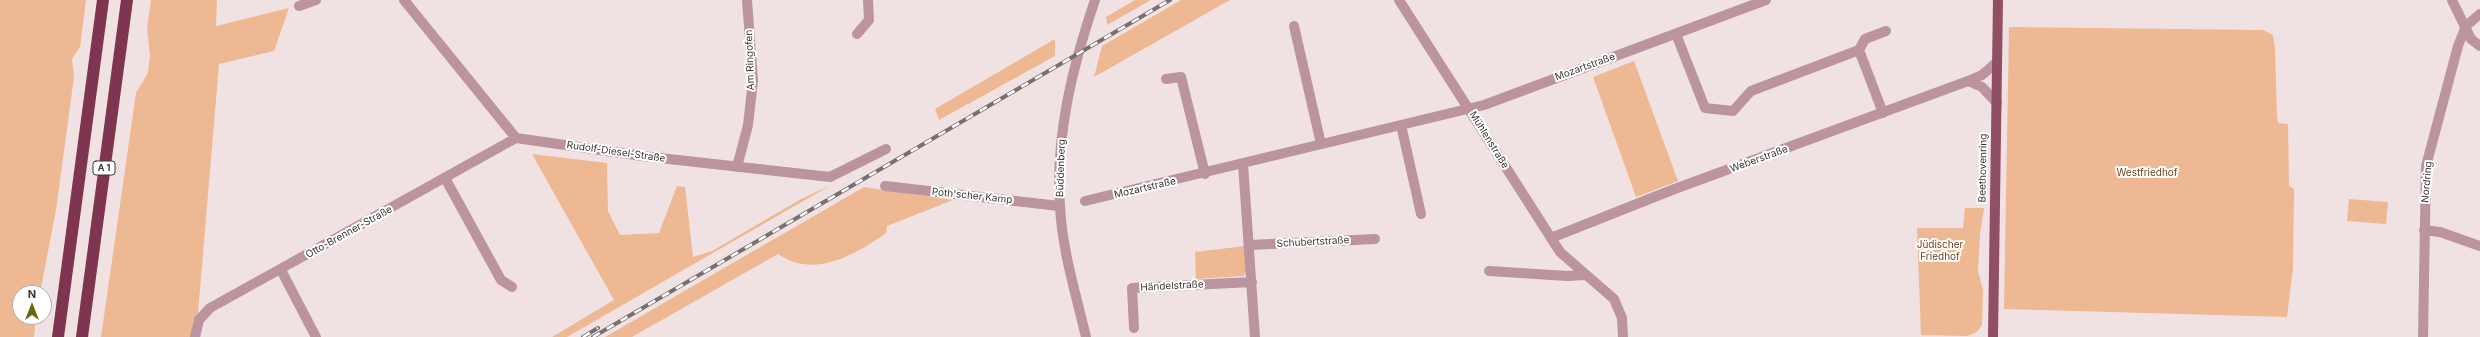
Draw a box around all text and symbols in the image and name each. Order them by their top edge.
street label: Am Ringofen [743,30,757,90]
street label: Mozartstraße [1553,51,1617,83]
street label: Mühlenstraße [1467,109,1511,171]
street label: Beethovenring [1976,134,1990,202]
street label: Rudolf-Diesel-Straße [566,139,666,165]
street label: Büddenberg [1054,139,1068,197]
street label: Weberstraße [1728,143,1790,175]
road number: A 1 [93,161,115,175]
street label: Nordring [2419,161,2435,203]
park label: Westfriedhof [2116,167,2178,179]
street label: Mozartstraße [1113,175,1177,201]
street label: Poth'scher Kamp [931,186,1013,206]
street label: Otto-Brenner-Straße [304,203,394,261]
street label: Schubertstraße [1276,234,1350,250]
park label: Jüdischer Friedhof [1917,239,1963,262]
street label: Händelstraße [1140,278,1204,294]
north arrow [12,285,52,325]
text: N [28,287,36,301]

